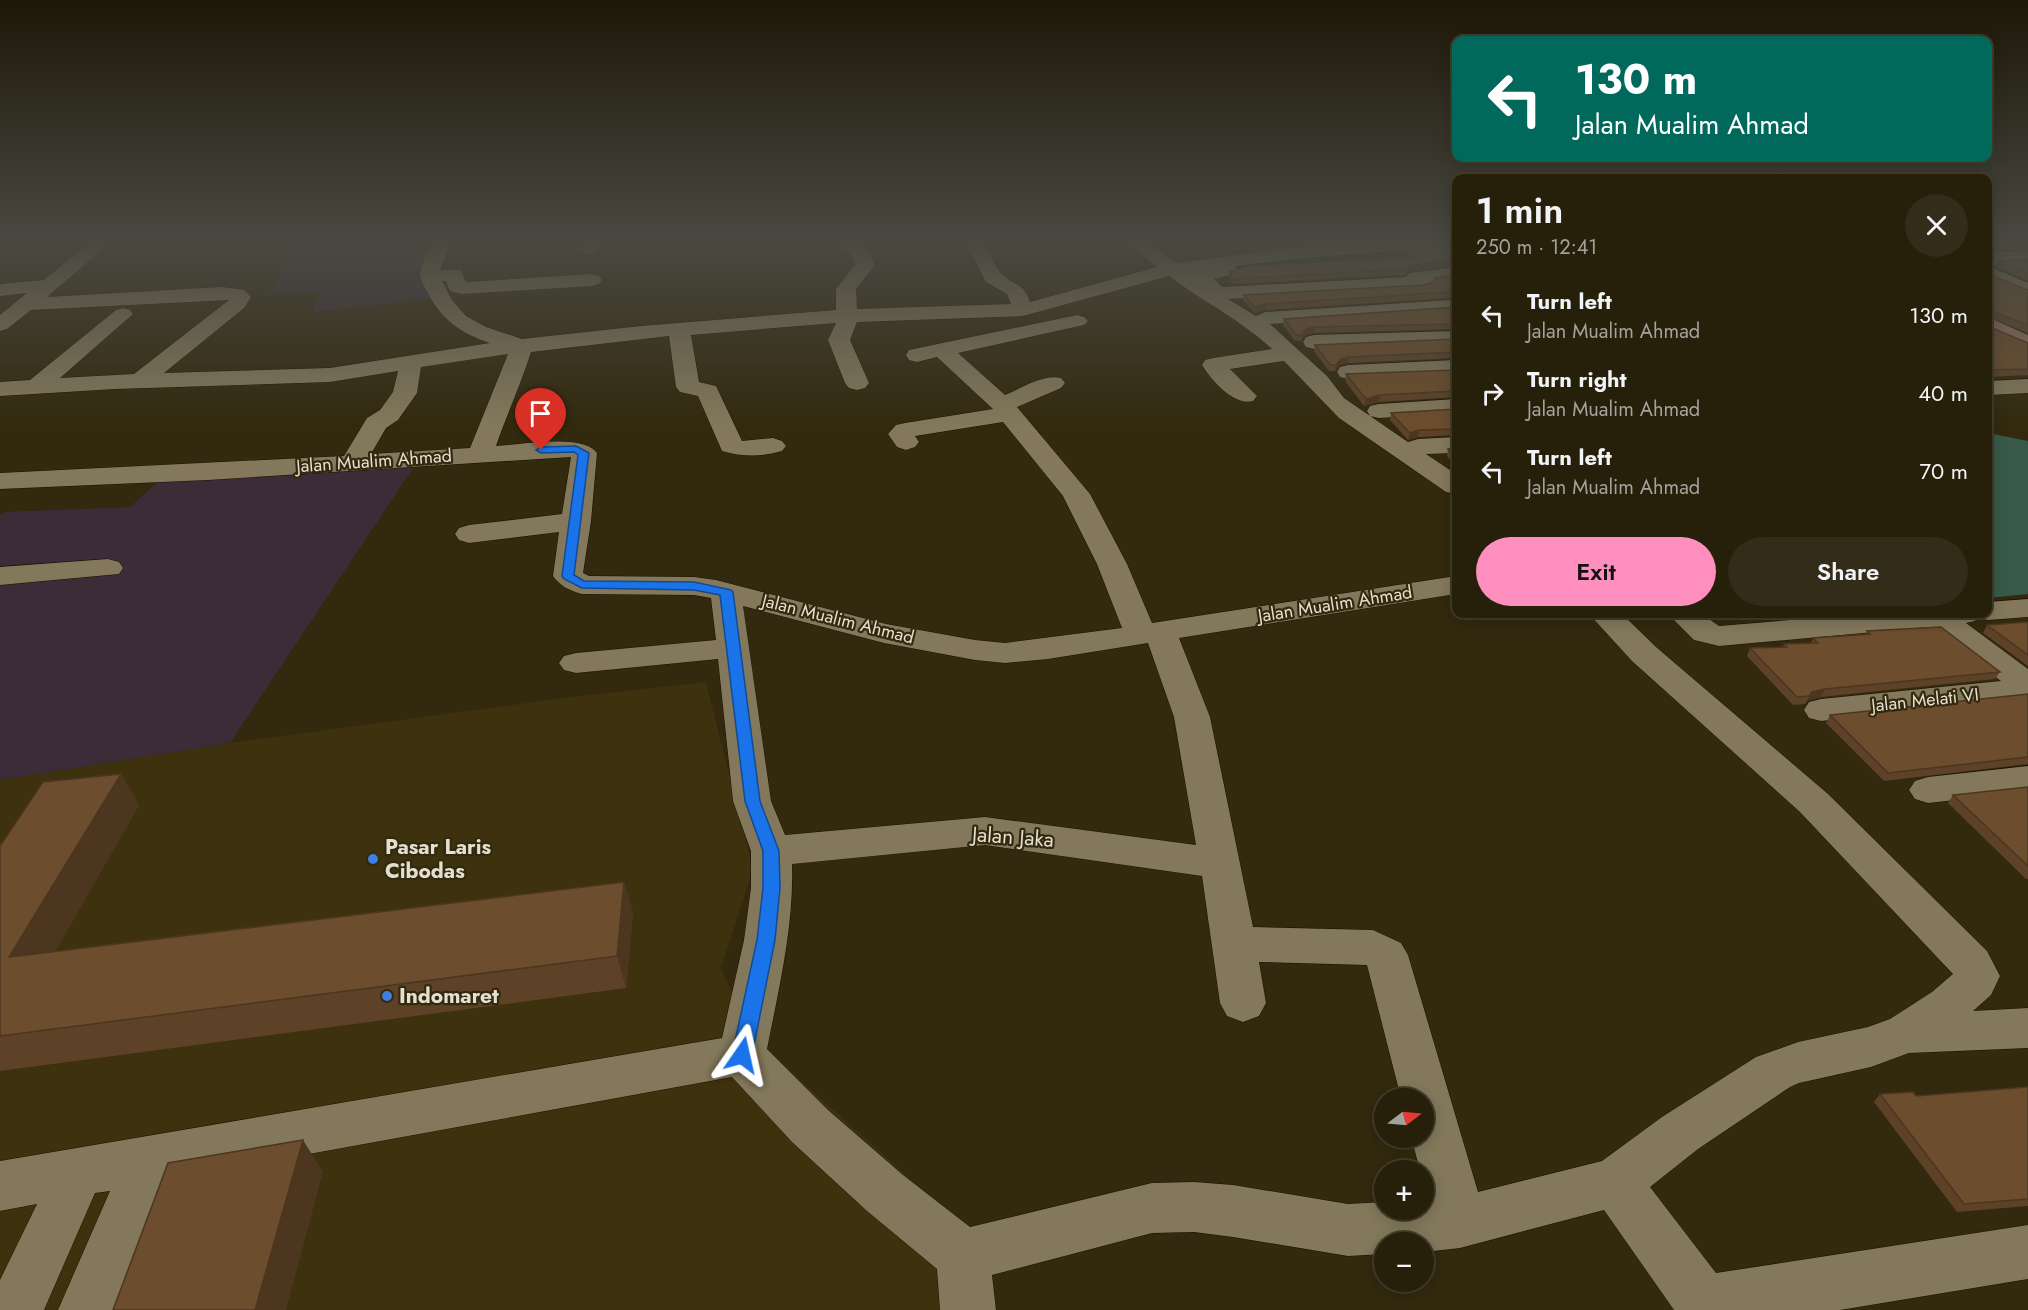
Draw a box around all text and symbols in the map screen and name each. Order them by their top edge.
text: 130 m [1575,49,1697,110]
icon: left [1476,60,1554,138]
text: Jalan Mualim Ahmad [1575,105,1809,144]
text: 1 min [1476,184,1563,236]
button: close [1905,194,1968,257]
text: 250 m · 12:41 [1476,233,1597,262]
text: Turn left [1527,285,1612,317]
icon: left [1476,299,1509,332]
text: 130 m [1909,299,1968,331]
text: Jalan Mualim Ahmad [1527,317,1700,346]
text: Turn right [1527,363,1627,395]
icon: right [1476,377,1509,410]
text: 40 m [1918,377,1968,409]
pin [515,388,566,450]
text: Jalan Mualim Ahmad [1527,395,1700,424]
icon: arrive [524,397,557,430]
text: Turn left [1527,441,1612,473]
street label: Jalan Mualim Ahmad [293,443,453,480]
icon: left [1476,455,1509,488]
text: 70 m [1919,455,1968,487]
text: Jalan Mualim Ahmad [1527,473,1700,502]
button: Exit [1476,537,1716,606]
button: Share [1728,537,1968,606]
street label: Jalan Mualim Ahmad [1254,579,1414,629]
street label: Jalan Mualim Ahmad [757,587,917,650]
street label: Jalan Melati VI [1868,681,1980,719]
street label: Jalan Jaka [968,819,1055,855]
place label: Pasar Laris Cibodas [385,832,491,886]
marker: Pasar Laris Cibodas [366,852,380,866]
place label: Indomaret [399,981,499,1011]
marker: Indomaret [380,989,394,1003]
position arrow [710,1023,774,1087]
north arrow [1374,1088,1434,1148]
map controls [1374,1088,1434,1292]
button: + [1374,1160,1434,1220]
button: − [1374,1232,1434,1292]

